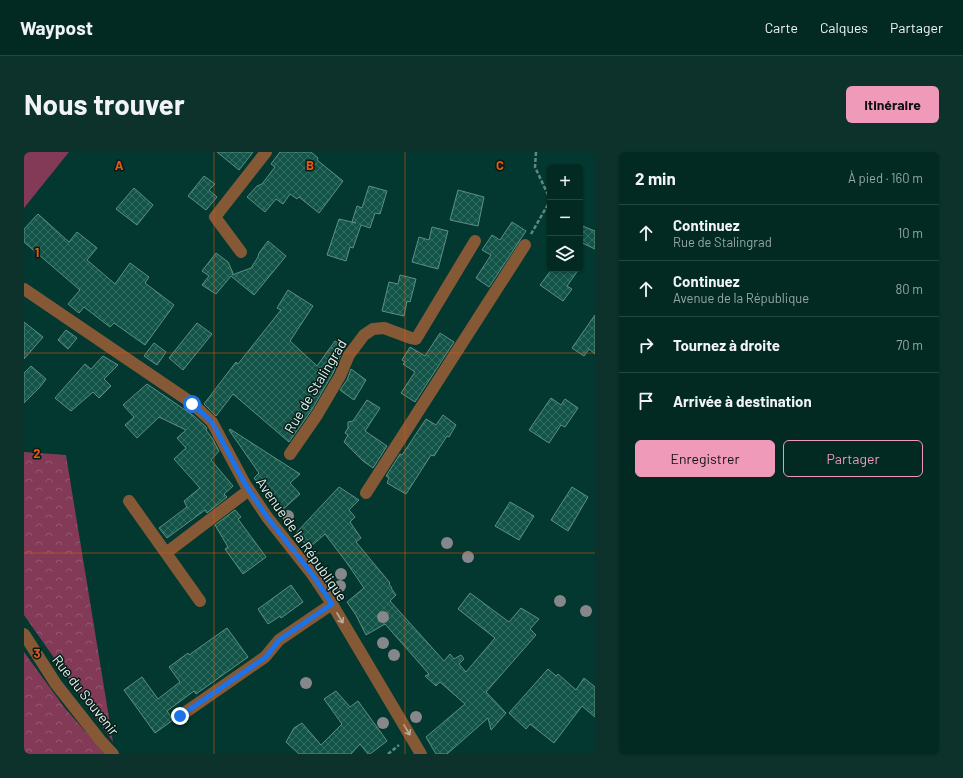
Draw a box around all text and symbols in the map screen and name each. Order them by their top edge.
text: Waypost [20,16,93,39]
text: Carte [765,19,798,36]
text: Calques [820,19,868,36]
text: Partager [890,19,943,36]
button: Itinéraire [846,86,939,123]
text: Nous trouver [24,87,185,121]
text: A [115,157,124,173]
text: B [306,157,314,173]
text: C [496,157,504,173]
map controls [547,164,583,272]
button: + [547,164,583,200]
text: 2 min [635,168,676,188]
text: À pied · 160 m [848,170,923,186]
button: − [547,200,583,236]
text: Continuez [673,216,740,234]
icon: ahead [635,222,657,244]
text: 10 m [898,225,923,241]
text: Rue de Stalingrad [673,234,772,250]
button: layers [547,236,583,272]
text: 1 [35,244,39,260]
text: Continuez [673,272,740,290]
icon: ahead [635,278,657,300]
text: 80 m [896,281,923,297]
text: Avenue de la République [673,290,809,306]
icon: right [635,334,657,356]
street label: Rue de Stalingrad [280,336,350,436]
text: Tournez à droite [673,336,780,354]
text: 70 m [896,337,923,353]
icon: arrive [635,390,657,412]
text: Arrivée à destination [673,392,812,410]
route start [183,395,201,413]
button: Enregistrer [635,440,775,477]
button: Partager [783,440,923,477]
text: 2 [33,445,41,461]
street label: Avenue de la République [253,474,351,604]
one-way arrow [336,612,344,623]
text: 3 [33,645,41,661]
street label: Rue du Souvenir [49,651,123,739]
route end [171,707,189,725]
one-way arrow [403,724,411,736]

